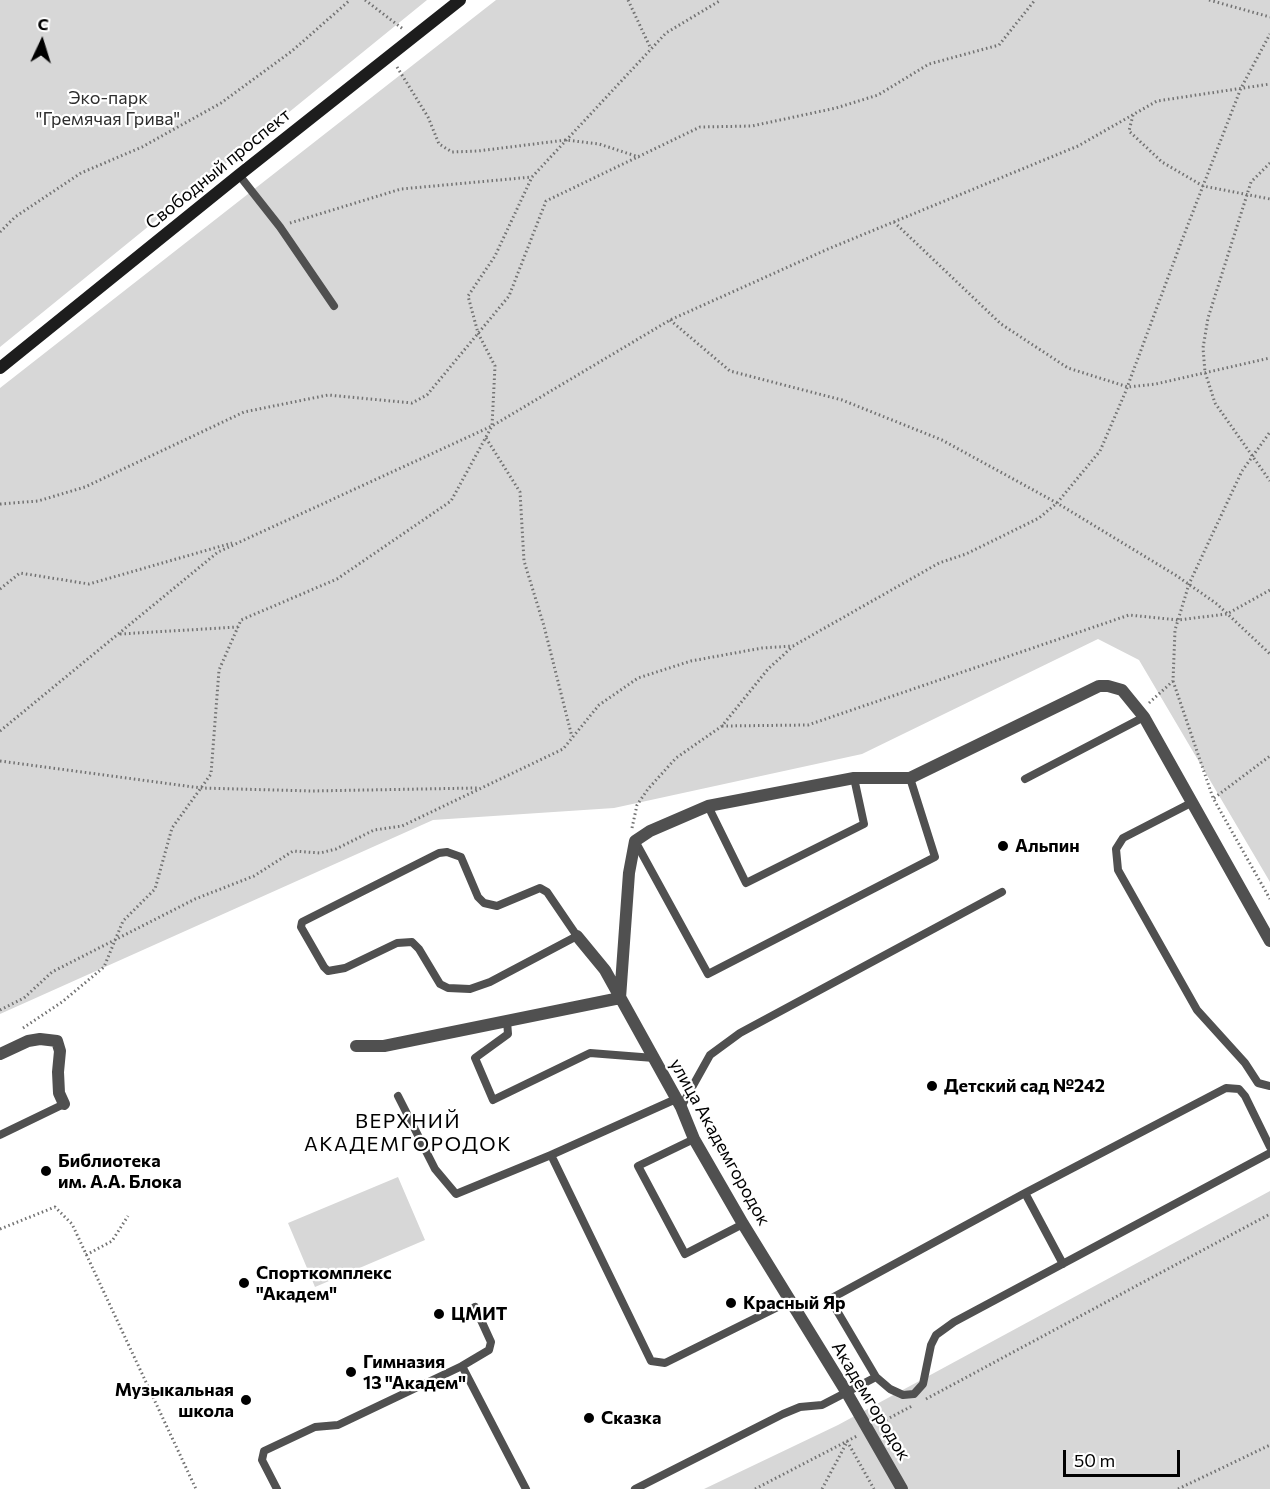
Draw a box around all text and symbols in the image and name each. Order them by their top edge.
north arrow [12,12,72,72]
text: С [37,14,49,33]
park label: Эко-парк "Гремячая Грива" [36,87,180,130]
street label: Свободный проспект [141,104,295,234]
place label: Альпин [1015,835,1080,857]
marker: Альпин [996,839,1010,853]
street label: улица Академгородок [665,1055,775,1229]
place label: Детский сад №242 [944,1075,1105,1097]
marker: Детский сад №242 [925,1079,939,1093]
district label: ВЕРХНИЙ АКАДЕМГОРОДОК [304,1109,512,1156]
place label: Библиотека им. А.А. Блока [58,1150,182,1192]
marker: Библиотека им. А.А. Блока [39,1164,53,1178]
place label: Спорткомплекс "Академ" [256,1262,392,1304]
marker: Спорткомплекс "Академ" [237,1276,251,1290]
place label: Красный Яр [743,1292,846,1314]
marker: Красный Яр [724,1296,738,1310]
place label: ЦМИТ [451,1303,507,1325]
marker: ЦМИТ [432,1307,446,1321]
street label: Академгородок [827,1338,915,1464]
place label: Гимназия 13 "Академ" [363,1351,466,1394]
marker: Гимназия 13 "Академ" [344,1365,358,1379]
place label: Музыкальная школа [115,1379,234,1422]
marker: Музыкальная школа [239,1393,253,1407]
place label: Сказка [601,1407,661,1429]
marker: Сказка [582,1411,596,1425]
scale bar [1066,1438,1183,1476]
text: 50 m [1074,1449,1115,1471]

